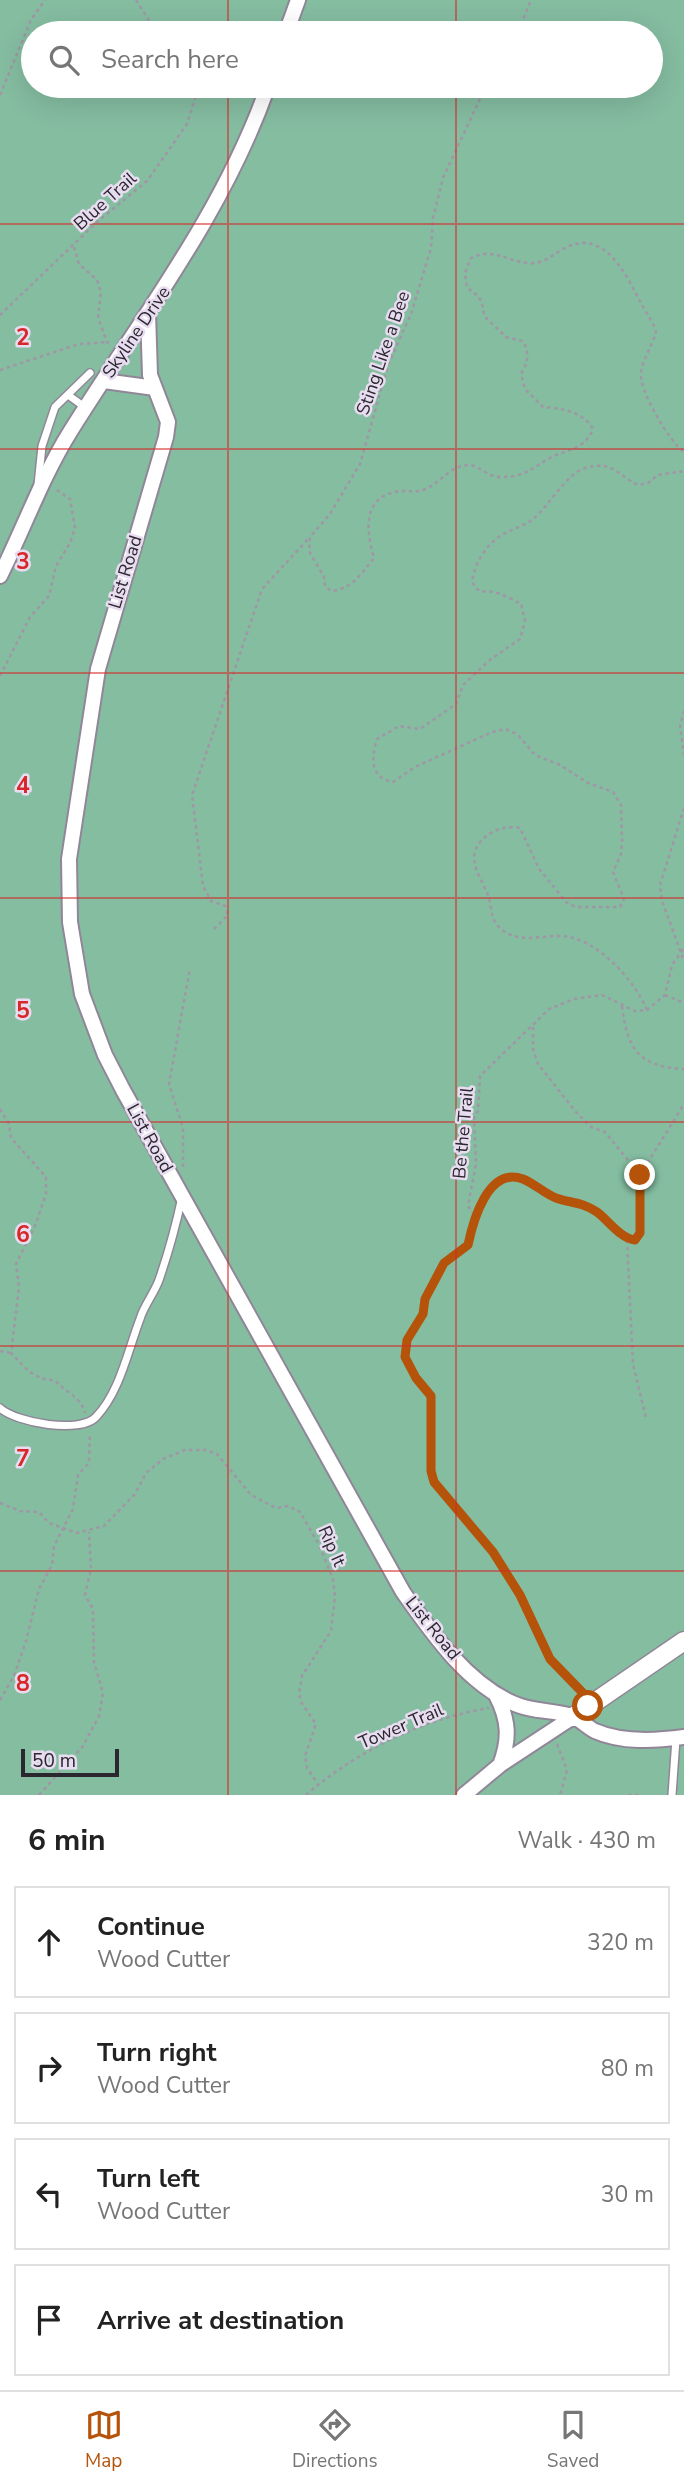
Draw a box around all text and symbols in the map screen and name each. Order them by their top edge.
search box [21,21,663,98]
icon: search [45,41,83,79]
text: Search here [101,42,239,77]
street label: Blue Trail [68,166,142,236]
street label: Skyline Drive [97,281,175,383]
street label: Sting Like a Bee [351,288,415,418]
text: 2 [16,322,30,353]
street label: List Road [103,532,147,612]
text: 3 [16,546,30,577]
text: 4 [16,770,30,801]
text: 5 [16,995,30,1026]
street label: Be the Trail [447,1085,479,1180]
street label: List Road [121,1099,179,1177]
route end [624,1159,655,1190]
text: 6 [16,1219,30,1250]
text: 7 [16,1443,30,1474]
street label: Rip It [312,1522,352,1571]
street label: List Road [400,1591,466,1665]
text: 8 [16,1668,30,1699]
route start [572,1690,603,1721]
street label: Tower Trail [355,1697,448,1755]
scale bar [21,1746,119,1778]
text: 50 m [32,1748,76,1774]
text: 6 min [28,1820,106,1861]
text: Walk · 430 m [517,1825,656,1856]
text: Continue [97,1909,205,1944]
icon: ahead [30,1923,68,1961]
text: 320 m [587,1927,654,1958]
text: Wood Cutter [97,1944,230,1975]
text: Turn right [97,2035,216,2070]
icon: right [30,2049,68,2087]
text: 80 m [601,2053,654,2084]
text: Wood Cutter [97,2070,230,2101]
text: Turn left [97,2161,200,2196]
icon: left [30,2175,68,2213]
text: 30 m [601,2179,654,2210]
text: Wood Cutter [97,2196,230,2227]
icon: arrive [30,2301,68,2339]
text: Arrive at destination [97,2303,344,2338]
tab: Map [85,2406,123,2474]
tab: Directions [292,2406,378,2474]
tab: Saved [547,2406,599,2474]

